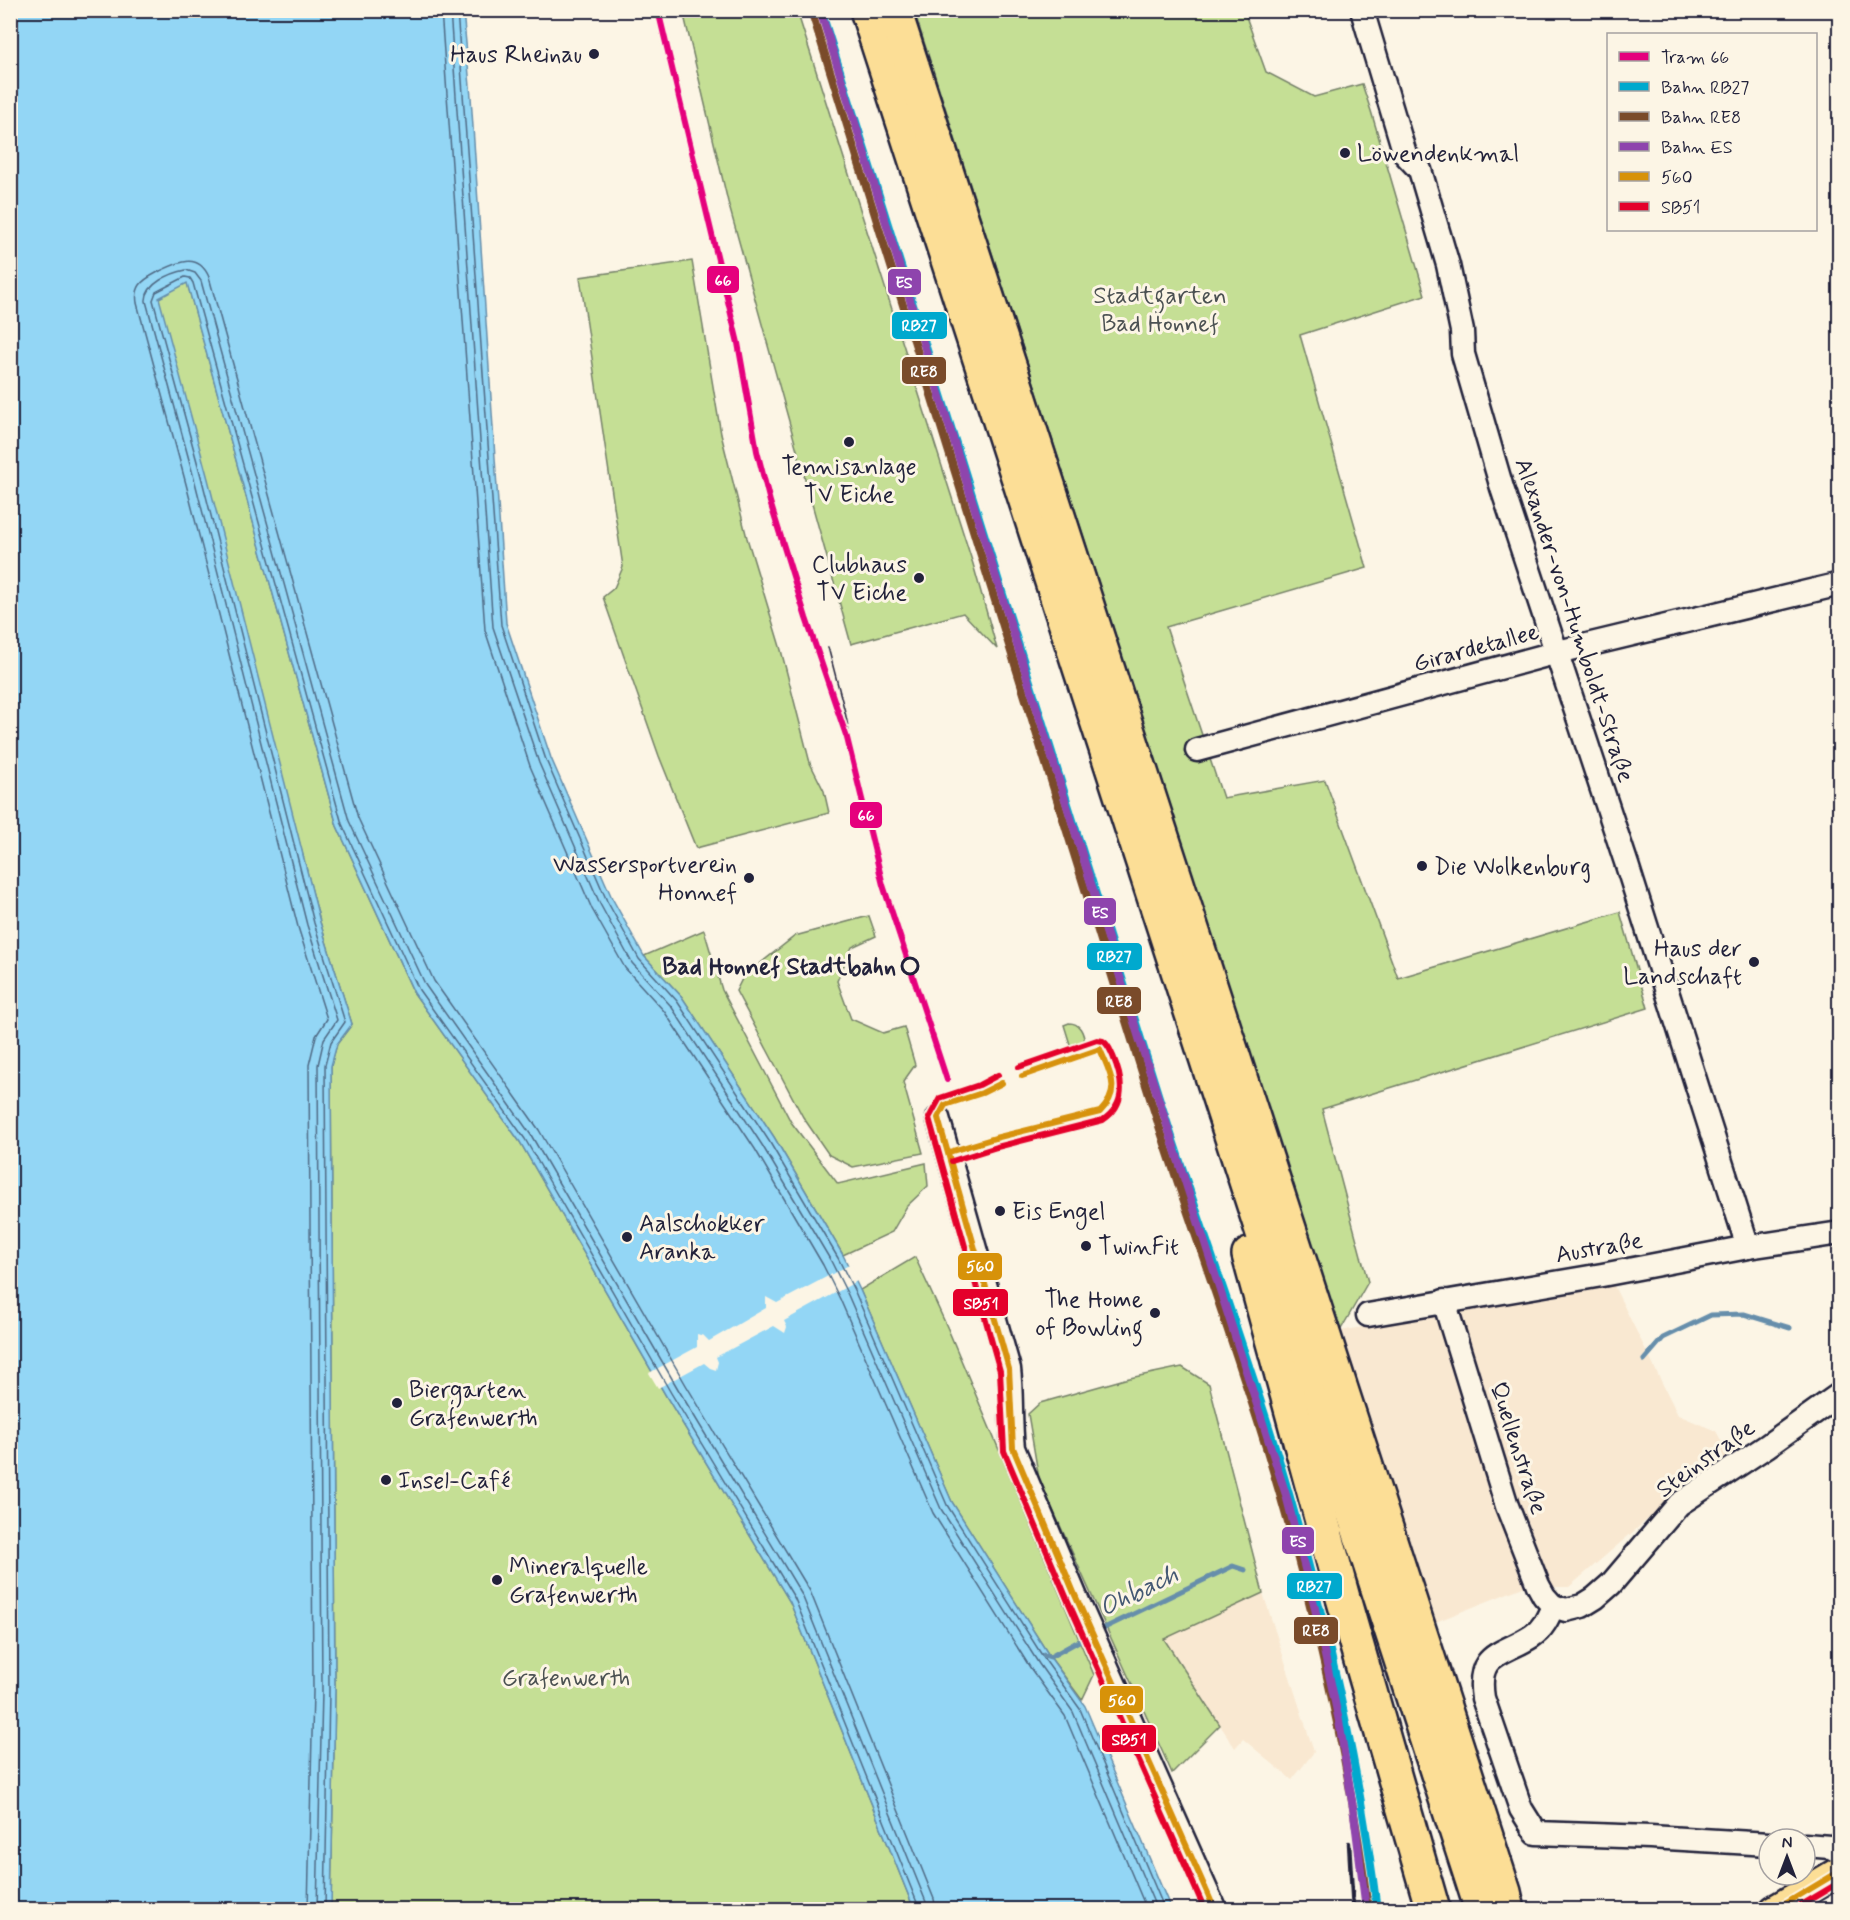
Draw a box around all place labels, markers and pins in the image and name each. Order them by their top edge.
place label: Haus Rheinau [450,40,582,71]
marker: Haus Rheinau [587,47,601,61]
place label: Löwendenkmal [1357,139,1519,170]
marker: Löwendenkmal [1338,146,1352,160]
marker: Tennisanlage TV Eiche [842,435,856,449]
place label: Tennisanlage TV Eiche [781,452,917,511]
place label: Clubhaus TV Eiche [812,550,907,609]
marker: Clubhaus TV Eiche [912,571,926,585]
place label: Wassersportverein Honnef [553,850,737,909]
place label: Die Wolkenburg [1434,852,1591,883]
marker: Die Wolkenburg [1415,859,1429,873]
marker: Wassersportverein Honnef [742,871,756,885]
place label: Haus der Landschaft [1623,934,1742,993]
place label: Bad Honnef Stadtbahn [662,952,896,983]
marker: Haus der Landschaft [1747,955,1761,969]
marker: Bad Honnef Stadtbahn [901,957,919,975]
place label: Eis Engel [1012,1197,1105,1230]
marker: Eis Engel [993,1204,1007,1218]
place label: Aalschokker Aranka [639,1209,765,1268]
marker: Aalschokker Aranka [620,1230,634,1244]
place label: TwinFit [1098,1232,1179,1263]
marker: TwinFit [1079,1239,1093,1253]
place label: The Home of Bowling [1035,1285,1143,1347]
marker: The Home of Bowling [1148,1306,1162,1320]
place label: Biergarten Grafenwerth [409,1375,538,1434]
marker: Biergarten Grafenwerth [390,1396,404,1410]
place label: Insel-Café [398,1466,511,1497]
marker: Insel-Café [379,1473,393,1487]
place label: Mineralquelle Grafenwerth [509,1552,648,1611]
marker: Mineralquelle Grafenwerth [490,1573,504,1587]

